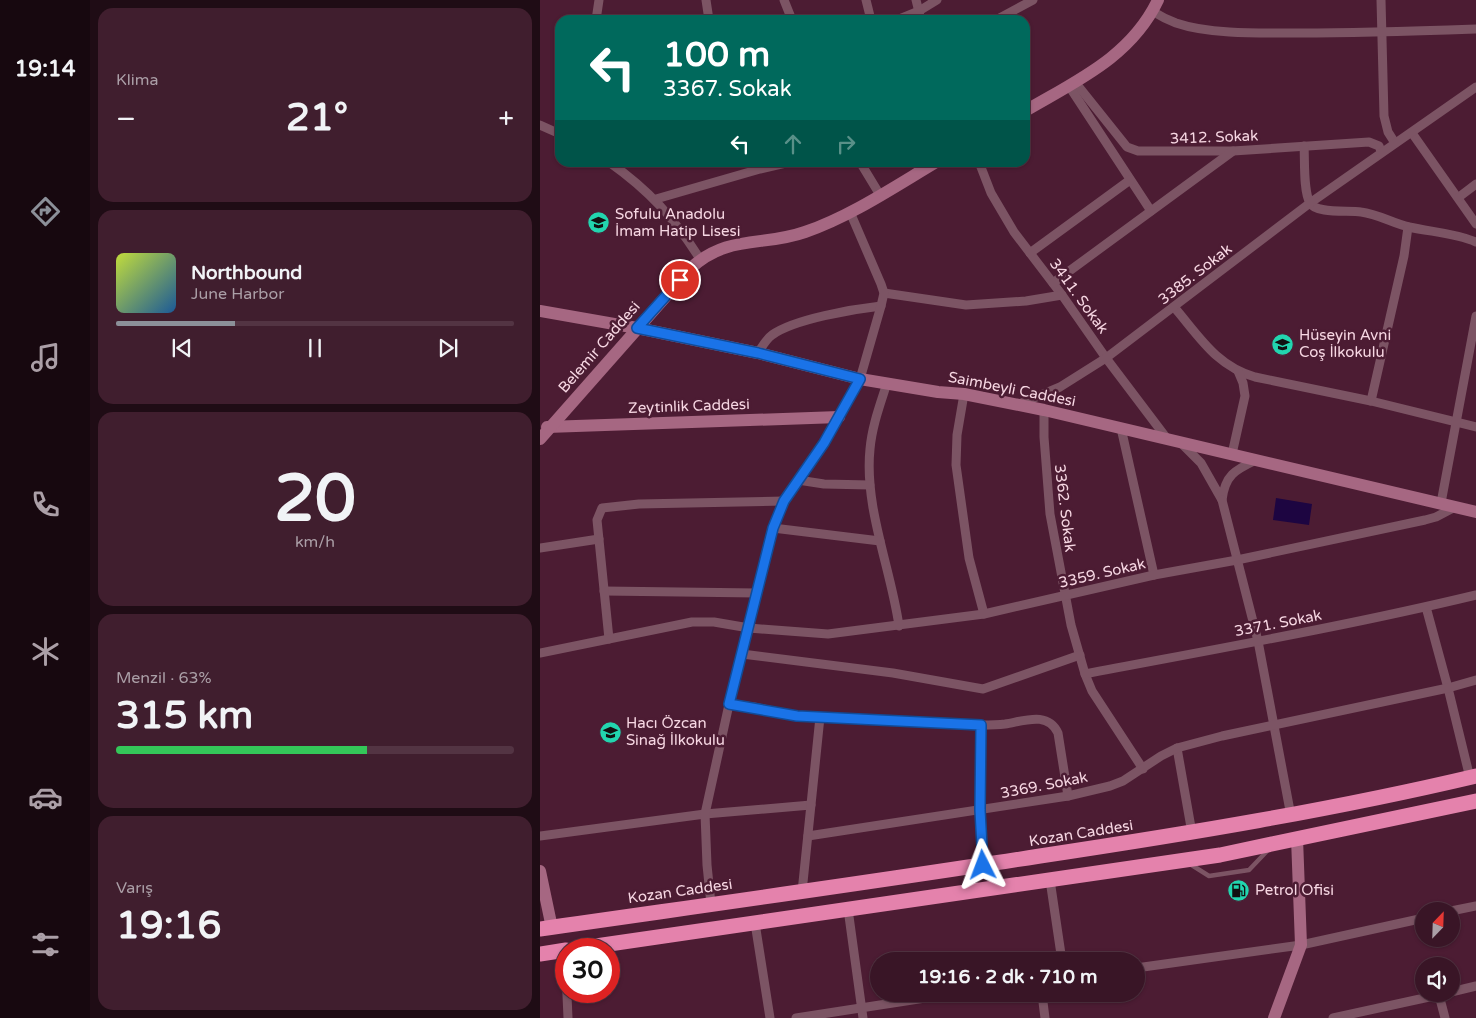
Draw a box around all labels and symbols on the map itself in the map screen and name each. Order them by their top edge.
street label: 3412. Sokak [1169,126,1259,148]
place label: Sofulu Anadolu İmam Hatip Lisesi [615,205,740,240]
school or university icon: Sofulu Anadolu İmam Hatip Lisesi [587,211,611,235]
street label: 3385. Sokak [1155,240,1235,308]
street label: 3411. Sokak [1046,255,1112,337]
pin [659,259,701,301]
street label: Belemir Caddesi [554,298,644,396]
place label: Hüseyin Avni Coş İlkokulu [1299,326,1391,361]
school or university icon: Hüseyin Avni Coş İlkokulu [1271,332,1295,356]
street label: Saimbeyli Caddesi [947,368,1077,410]
street label: Zeytinlik Caddesi [628,395,750,417]
street label: 3362. Sokak [1051,463,1079,553]
street label: 3359. Sokak [1057,554,1147,592]
street label: 3371. Sokak [1233,606,1323,640]
place label: Hacı Özcan Sinağ İlkokulu [626,714,725,749]
school or university icon: Hacı Özcan Sinağ İlkokulu [598,720,622,744]
street label: 3369. Sokak [999,768,1089,802]
street label: Kozan Caddesi [1028,816,1134,850]
position arrow [956,838,1008,890]
street label: Kozan Caddesi [627,875,733,907]
fuel station icon: Petrol Ofisi [1227,878,1251,902]
place label: Petrol Ofisi [1255,881,1334,899]
north arrow [1415,902,1460,948]
speed limit sign: 30 [555,938,620,1003]

